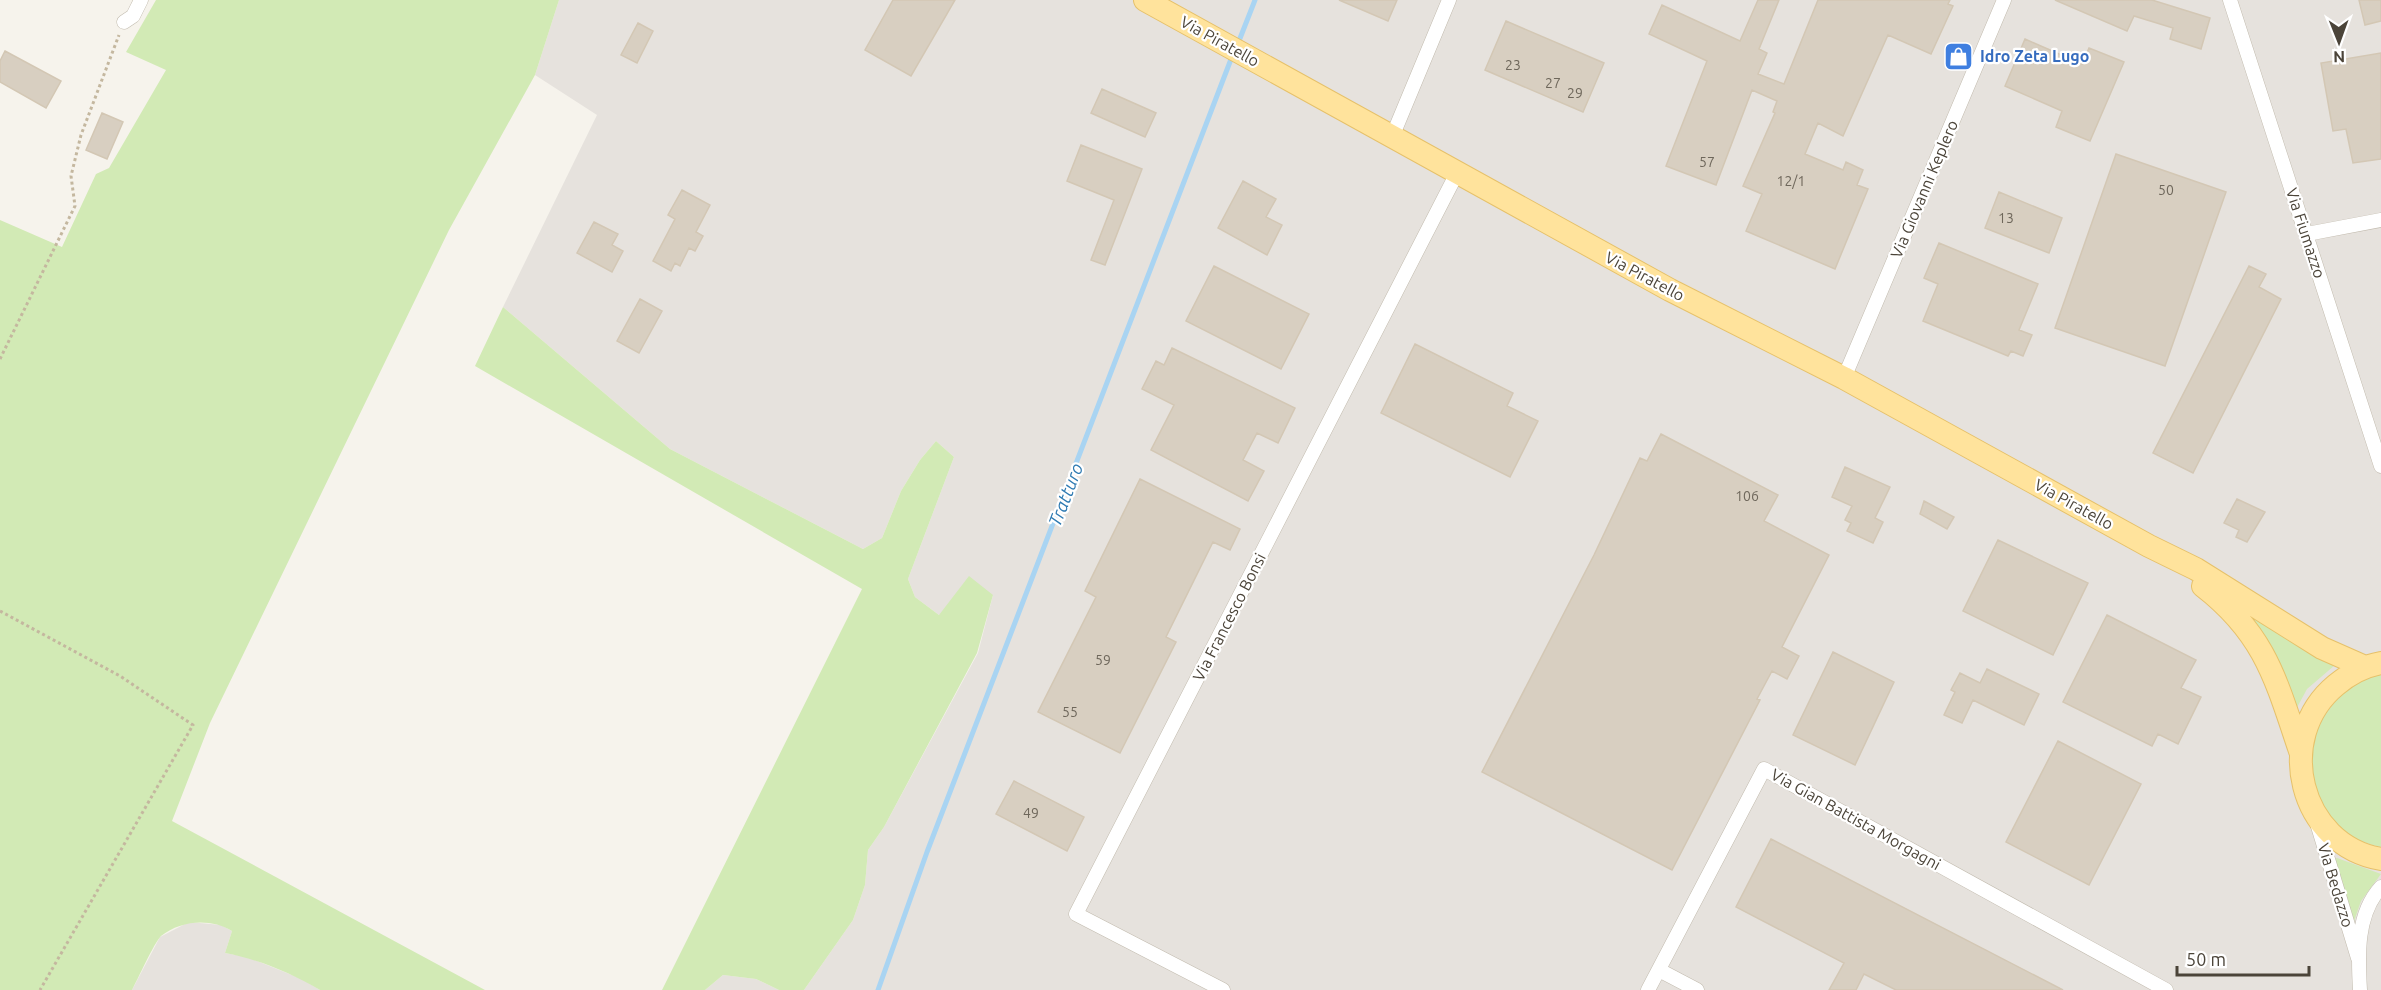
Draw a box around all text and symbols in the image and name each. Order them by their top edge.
street label: Via Piratello [1178,12,1262,70]
north arrow [2309,12,2369,72]
shop icon: Idro Zeta Lugo [1943,40,1975,72]
place label: Idro Zeta Lugo [1980,47,2089,65]
text: N [2333,48,2345,66]
house number: 23 [1505,57,1521,73]
house number: 27 [1545,75,1561,91]
house number: 29 [1567,85,1583,101]
street label: Via Giovanni Keplero [1887,117,1961,261]
house number: 57 [1699,154,1715,170]
house number: 12/1 [1777,173,1805,189]
house number: 50 [2158,182,2174,198]
street label: Via Fiumazzo [2283,186,2329,280]
house number: 13 [1998,210,2014,226]
street label: Via Piratello [1602,248,1688,304]
water label: Tratturo [1044,460,1086,529]
street label: Via Piratello [2032,475,2116,533]
house number: 106 [1735,488,1759,504]
street label: Via Francesco Bonsi [1189,550,1269,684]
house number: 59 [1095,652,1111,668]
house number: 55 [1062,704,1078,720]
street label: Via Gian Battista Morgagni [1768,765,1944,873]
house number: 49 [1023,805,1039,821]
street label: Via Bedazzo [2315,841,2357,929]
scale bar [2177,939,2309,977]
text: 50 m [2186,949,2226,969]

